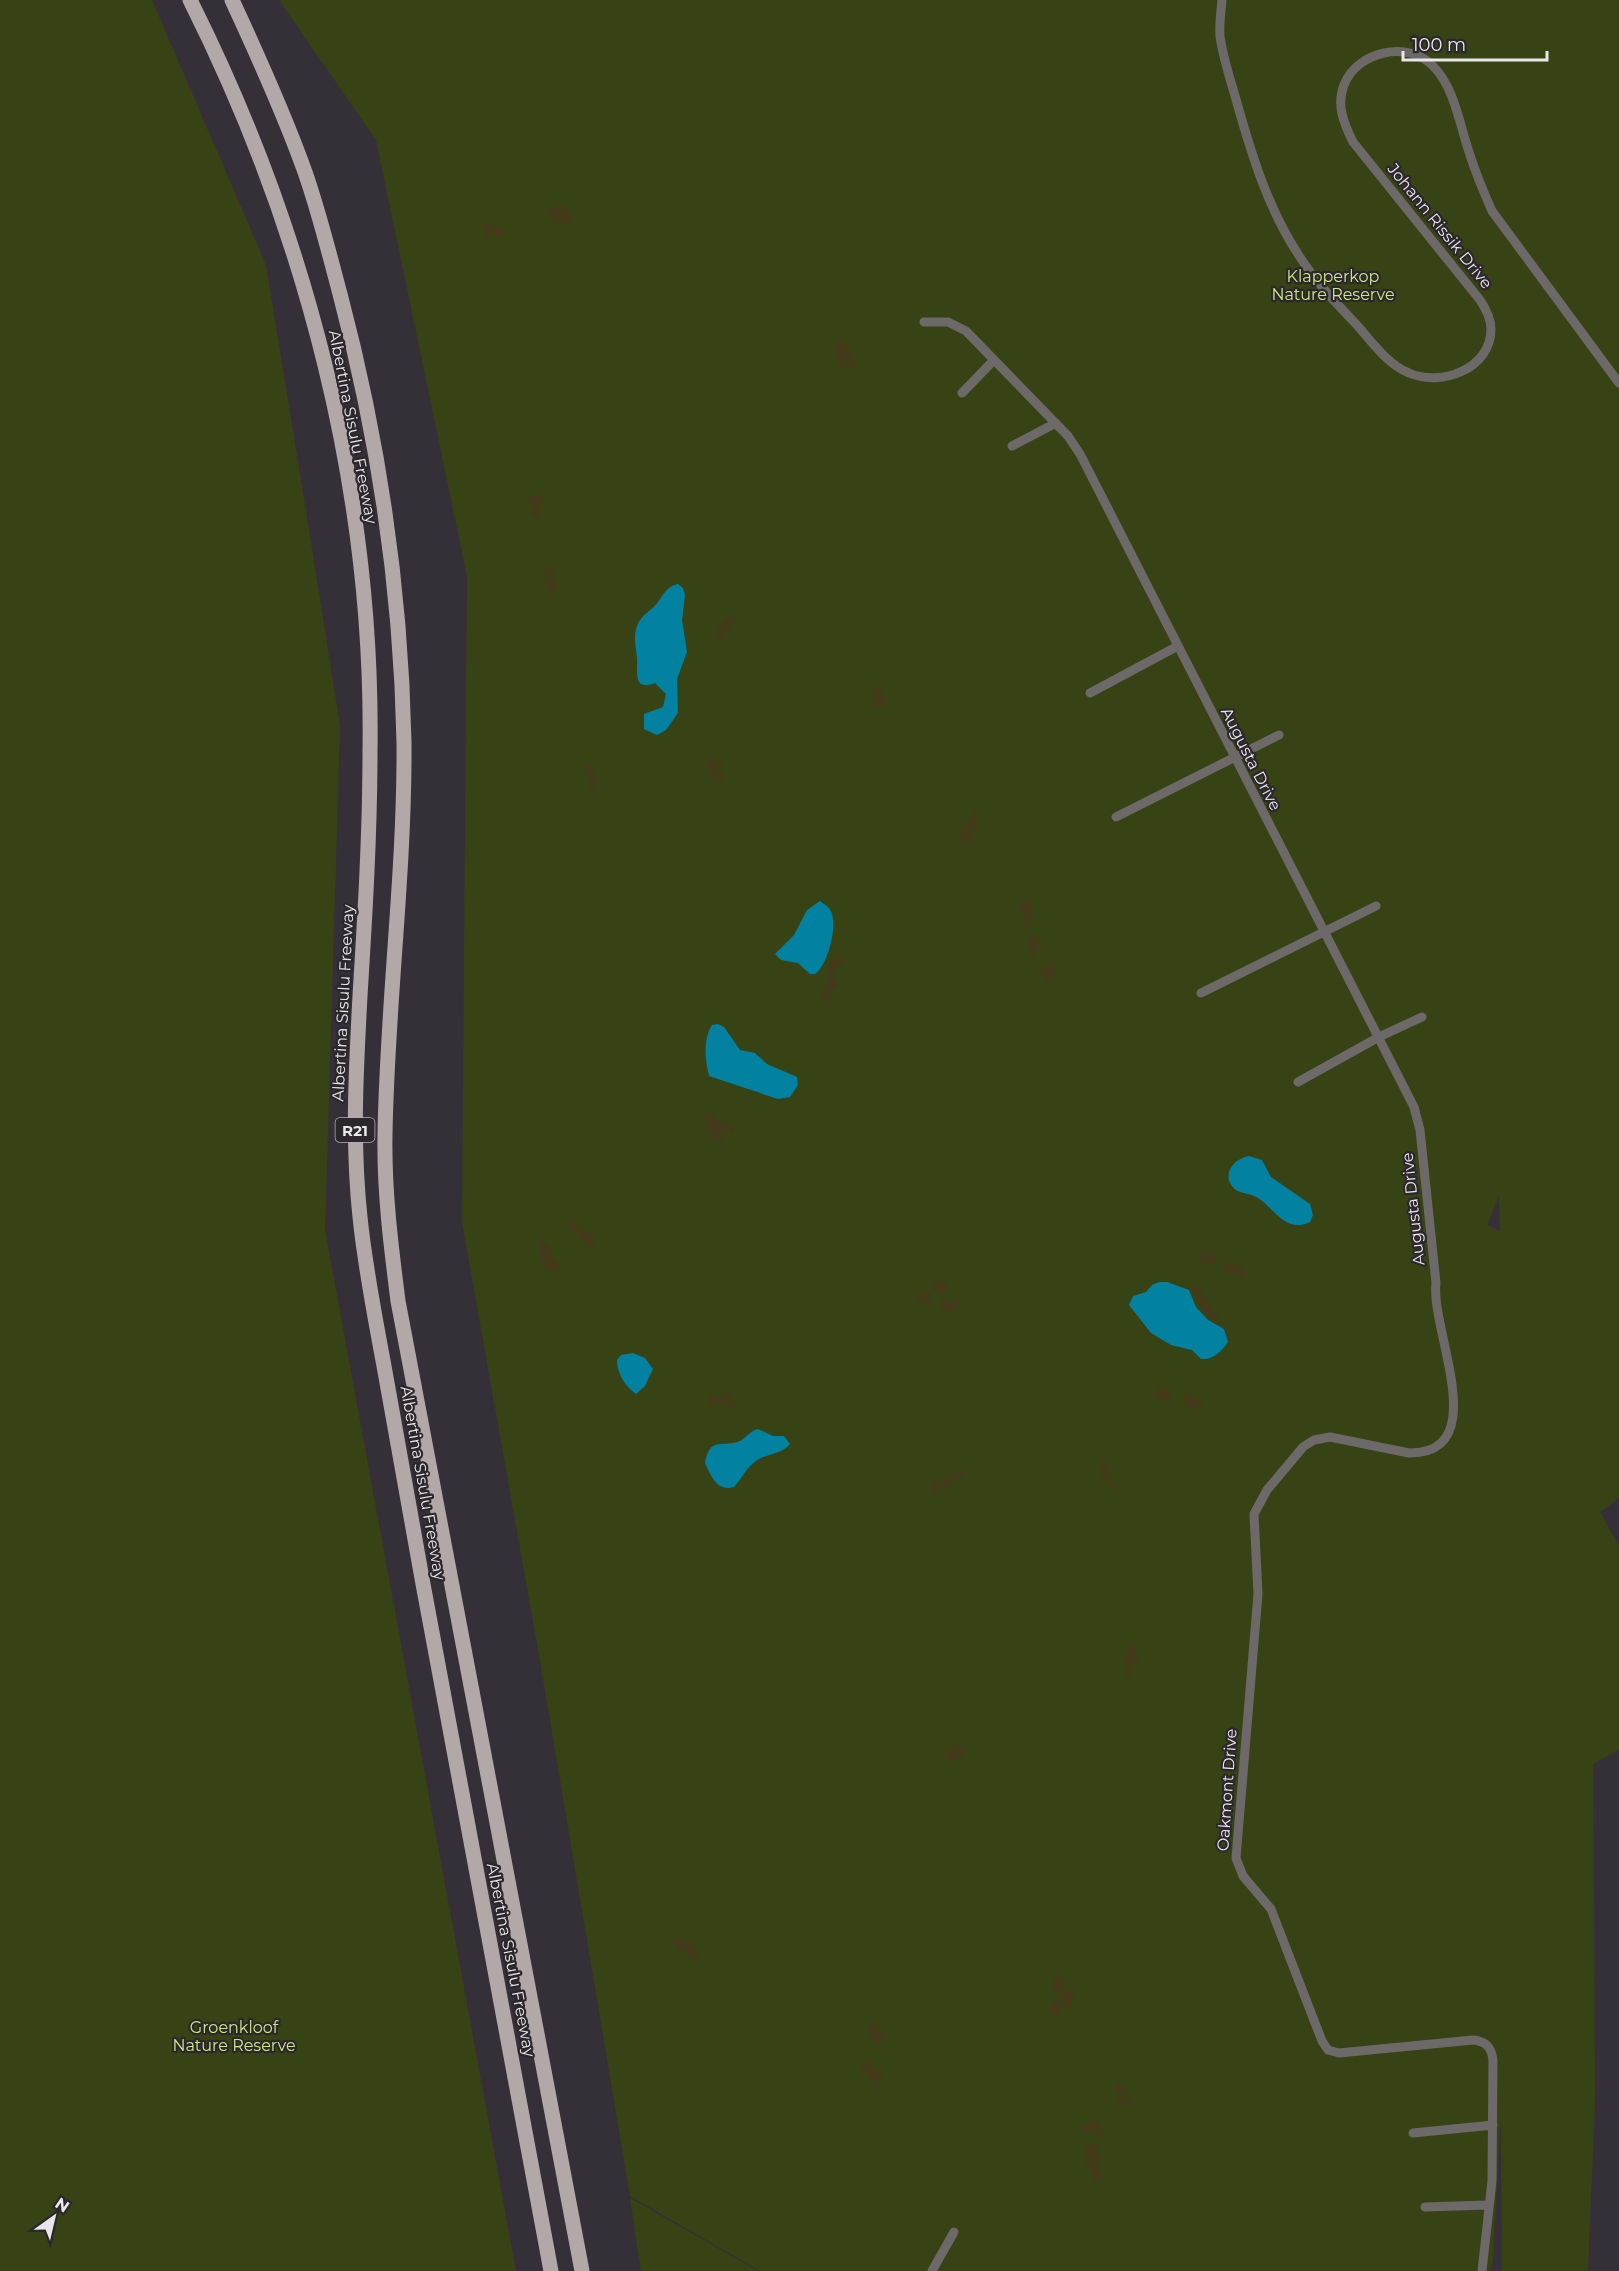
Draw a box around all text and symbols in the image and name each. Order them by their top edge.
scale bar [1403,24,1547,62]
text: 100 m [1412,34,1466,56]
street label: Johann Rissik Drive [1383,159,1496,292]
park label: Klapperkop Nature Reserve [1271,267,1395,304]
street label: Albertina Sisulu Freeway [325,328,381,526]
street label: Augusta Drive [1217,704,1285,814]
street label: Albertina Sisulu Freeway [328,904,358,1102]
road number: R21 [336,1118,374,1142]
street label: Augusta Drive [1398,1152,1428,1266]
street label: Albertina Sisulu Freeway [397,1384,450,1582]
street label: Oakmont Drive [1213,1728,1241,1852]
street label: Albertina Sisulu Freeway [483,1861,539,2059]
park label: Groenkloof Nature Reserve [172,2018,296,2055]
north arrow [24,2187,84,2247]
text: N [51,2193,73,2216]

